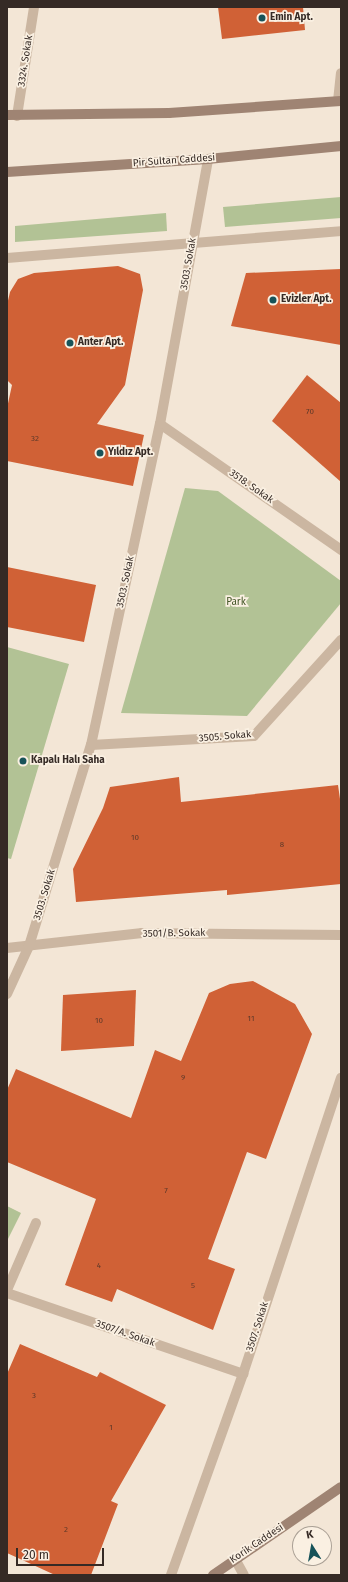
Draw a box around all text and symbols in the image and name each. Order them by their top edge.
place label: Emin Apt. [270,12,313,24]
marker: Emin Apt. [257,13,267,23]
street label: 3324. Sokak [16,35,36,87]
street label: Pir Sultan Caddesi [132,152,216,170]
street label: 3503. Sokak [179,237,199,291]
place label: Evizler Apt. [281,294,332,306]
marker: Evizler Apt. [268,295,278,305]
place label: Anter Apt. [78,337,123,349]
marker: Anter Apt. [65,338,75,348]
house number: 70 [306,407,314,417]
house number: 32 [31,434,39,444]
place label: Yıldız Apt. [108,447,153,459]
marker: Yıldız Apt. [95,448,105,458]
street label: 3518. Sokak [227,467,275,507]
street label: 3503. Sokak [115,555,137,609]
park label: Park [226,597,246,609]
street label: 3505. Sokak [198,729,252,745]
place label: Kapalı Halı Saha [31,755,105,767]
marker: Kapalı Halı Saha [18,756,28,766]
house number: 10 [131,833,139,843]
house number: 8 [280,840,284,850]
street label: 3503. Sokak [32,868,58,922]
street label: 3501/B. Sokak [142,927,206,941]
house number: 11 [248,1014,254,1024]
house number: 10 [95,1016,103,1026]
house number: 9 [181,1073,185,1083]
house number: 7 [164,1186,168,1196]
house number: 4 [97,1261,101,1271]
house number: 5 [191,1281,195,1291]
street label: 3507. Sokak [244,1301,272,1353]
street label: 3507/A. Sokak [94,1318,156,1350]
house number: 3 [32,1391,36,1401]
house number: 1 [109,1423,113,1433]
street label: Korik Caddesi [228,1522,286,1566]
house number: 2 [64,1525,68,1535]
north arrow [292,1526,332,1566]
text: K [305,1528,314,1542]
scale bar [18,1540,106,1566]
text: 20 m [23,1548,49,1562]

